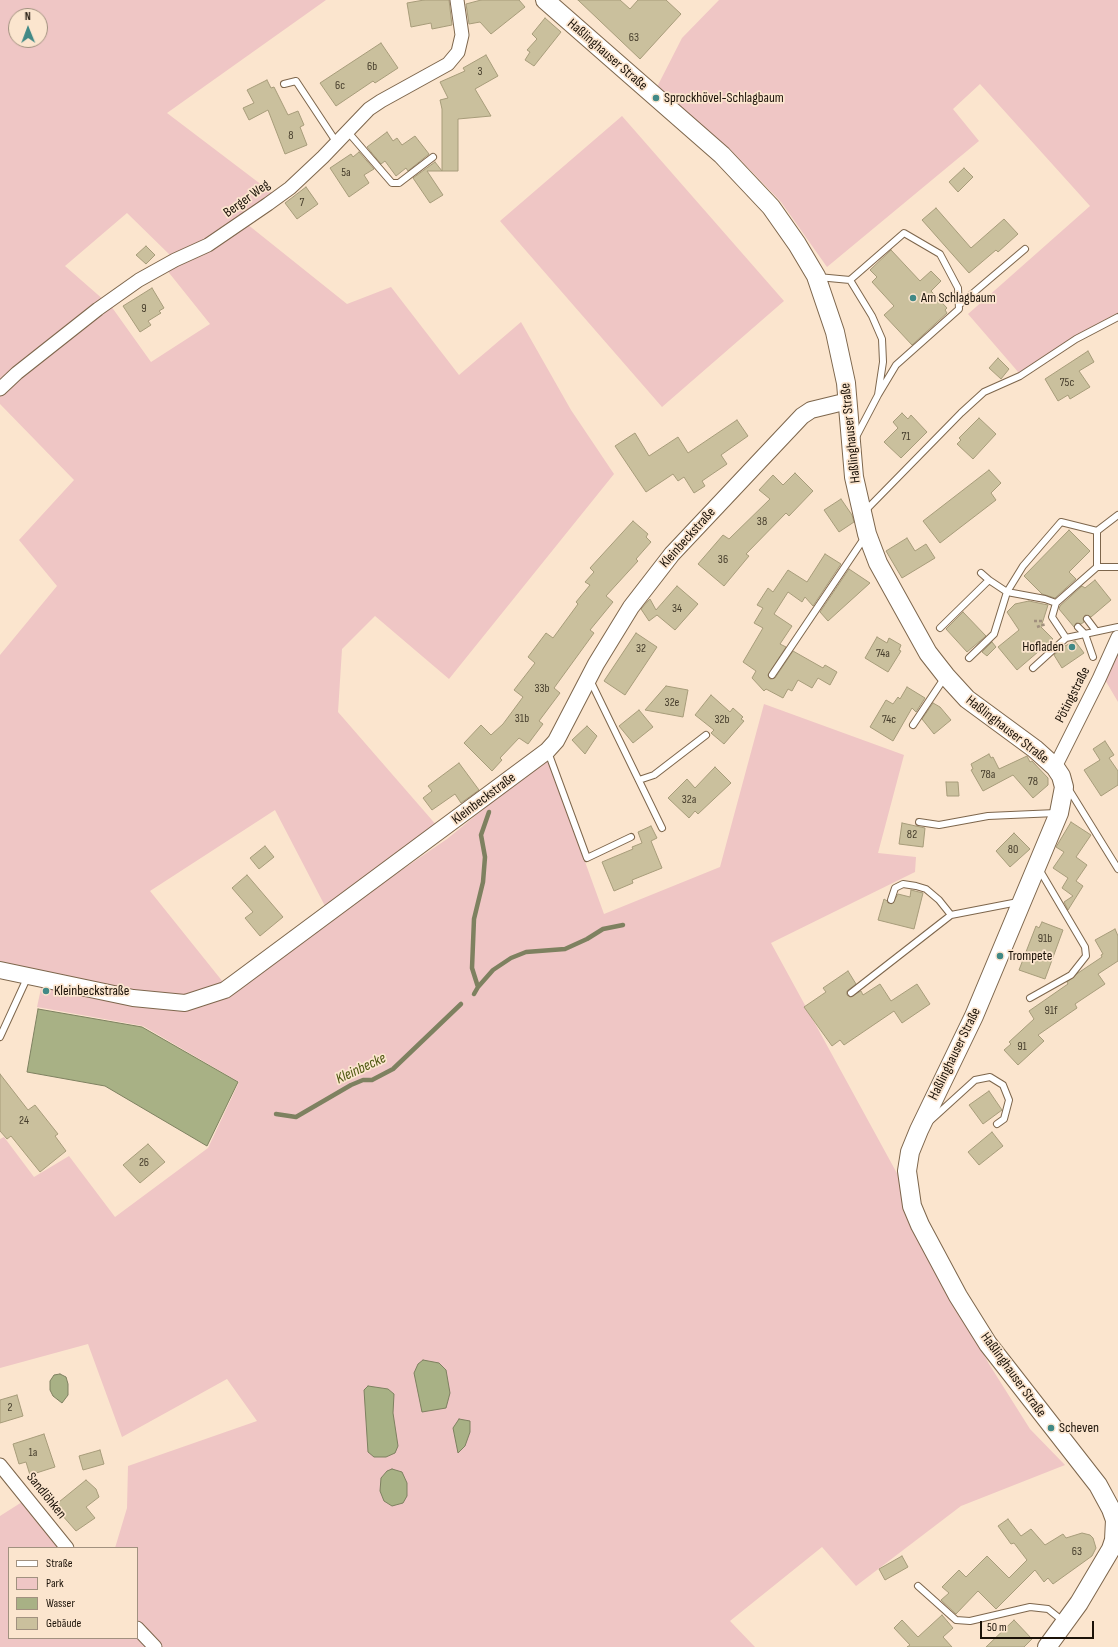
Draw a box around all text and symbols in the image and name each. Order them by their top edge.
north arrow [8,8,48,48]
text: N [25,10,31,23]
street label: Haßlinghauser Straße [564,16,650,94]
house number: 63 [629,31,639,45]
house number: 6b [367,60,377,74]
house number: 3 [477,65,483,79]
house number: 6c [335,79,345,93]
place label: Sprockhövel-Schlagbaum [664,90,784,106]
marker: Sprockhövel-Schlagbaum [651,93,661,103]
house number: 8 [288,129,294,143]
house number: 5a [341,166,351,180]
street label: Berger Weg [221,177,273,221]
house number: 7 [300,196,304,210]
place label: Am Schlagbaum [921,290,996,306]
marker: Am Schlagbaum [908,293,918,303]
house number: 9 [141,302,147,316]
house number: 75c [1060,376,1074,390]
street label: Haßlinghauser Straße [837,382,865,484]
house number: 71 [901,430,911,444]
street label: Kleinbeckstraße [657,504,719,572]
house number: 38 [757,515,767,529]
house number: 36 [718,553,728,567]
house number: 34 [672,602,682,616]
place label: Hofladen [1022,639,1064,655]
house number: 32 [636,642,646,656]
marker: Hofladen [1067,642,1077,652]
house number: 74a [876,647,890,661]
street label: Pötingstraße [1052,664,1094,726]
house number: 33b [534,682,550,696]
street label: Haßlinghauser Straße [962,692,1052,768]
house number: 32e [665,696,679,710]
house number: 31b [515,712,529,726]
house number: 32b [715,713,729,727]
house number: 74c [882,713,896,727]
house number: 78a [981,768,995,782]
street label: Kleinbeckstraße [449,770,519,828]
house number: 78 [1028,775,1038,789]
house number: 32a [682,793,696,807]
house number: 82 [907,828,917,842]
house number: 80 [1008,843,1018,857]
house number: 91b [1038,932,1052,946]
place label: Trompete [1008,948,1052,964]
marker: Trompete [995,951,1005,961]
place label: Kleinbeckstraße [54,983,129,999]
marker: Kleinbeckstraße [41,986,51,996]
house number: 91f [1045,1004,1057,1018]
street label: Haßlinghauser Straße [925,1005,985,1103]
house number: 91 [1017,1040,1027,1054]
water label: Kleinbecke [333,1050,389,1088]
house number: 24 [19,1114,29,1128]
house number: 26 [139,1156,149,1170]
street label: Haßlinghauser Straße [977,1329,1049,1421]
house number: 2 [8,1401,12,1415]
place label: Scheven [1059,1420,1099,1436]
marker: Scheven [1046,1423,1056,1433]
house number: 1a [29,1446,37,1460]
street label: Sandlöhken [22,1470,70,1522]
house number: 63 [1072,1545,1082,1559]
legend [8,1547,138,1639]
text: Straße [46,1556,73,1571]
text: Park [46,1576,64,1591]
text: Wasser [46,1596,75,1611]
scale bar [982,1613,1096,1639]
text: Gebäude [46,1616,81,1631]
text: 50 m [987,1620,1007,1635]

